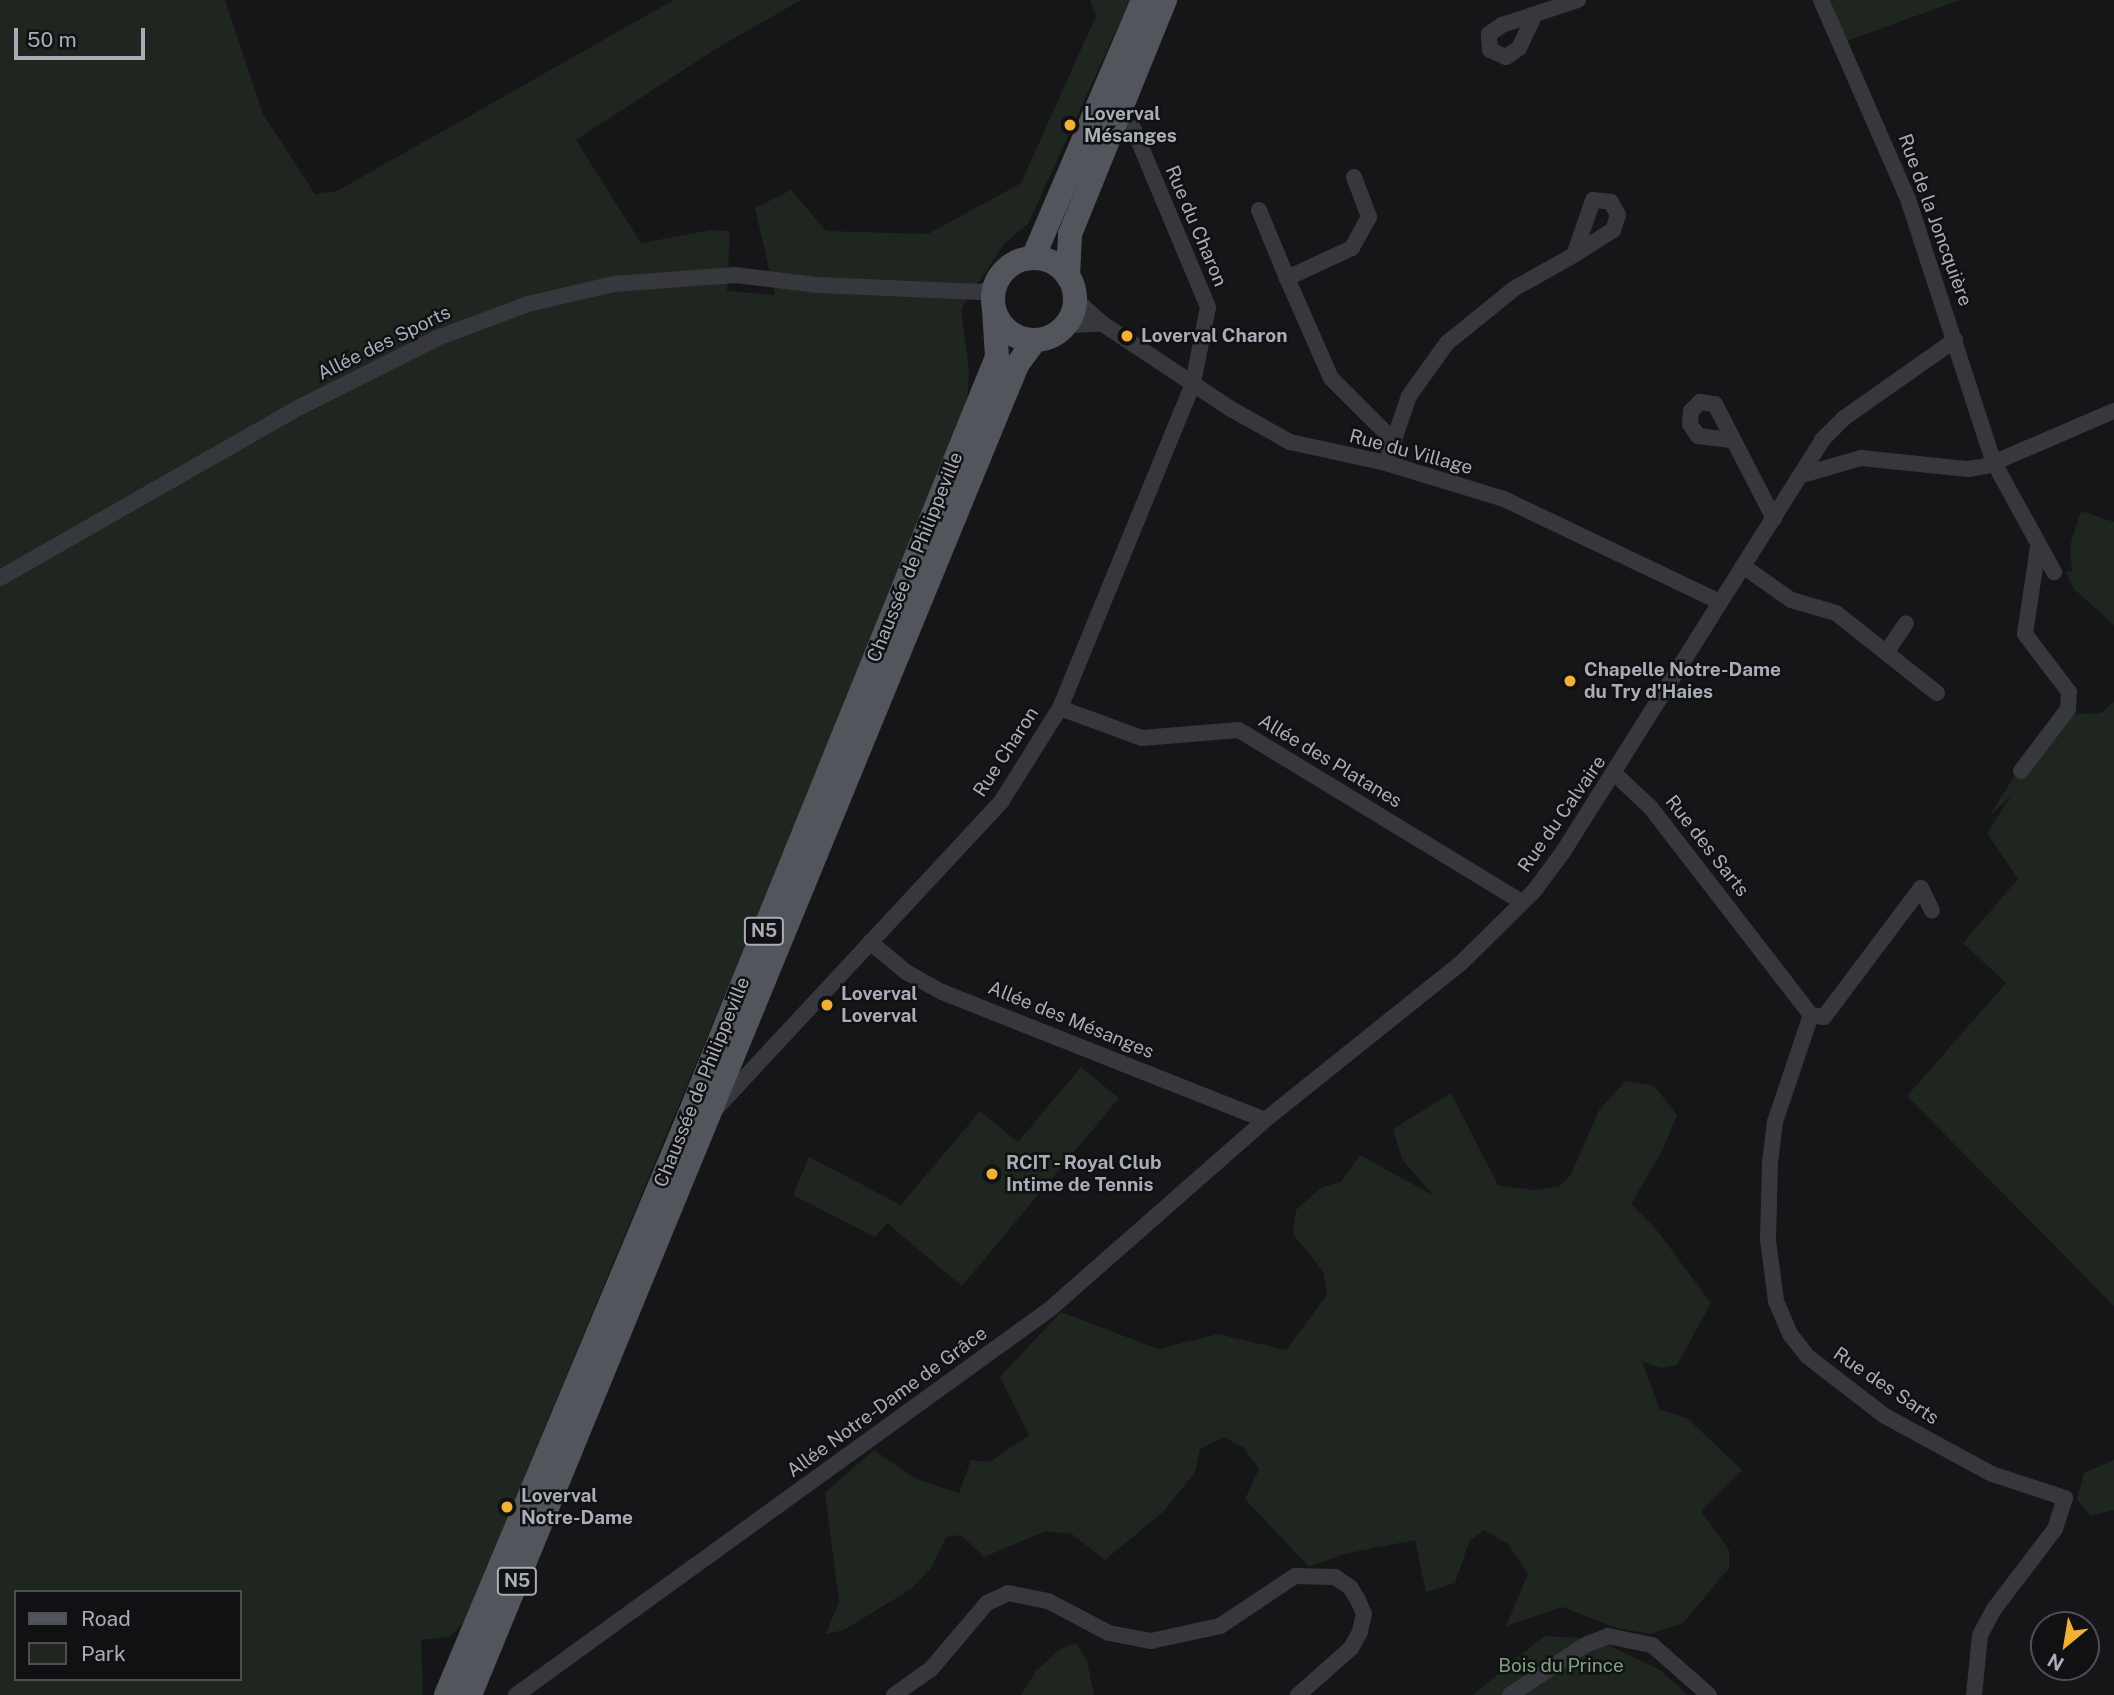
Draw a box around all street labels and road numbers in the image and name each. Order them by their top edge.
street label: Rue de la Joncquière [1893,131,1977,309]
street label: Rue du Charon [1160,162,1232,290]
street label: Allée des Sports [314,301,454,385]
street label: Rue du Village [1346,424,1476,480]
street label: Chaussée de Philippeville [862,448,968,666]
street label: Rue Charon [968,703,1044,801]
street label: Allée des Platanes [1254,709,1406,813]
street label: Rue du Calvaire [1513,751,1611,877]
street label: Rue des Sarts [1660,791,1754,901]
road number: N5 [743,916,785,946]
street label: Chaussée de Philippeville [649,973,755,1191]
street label: Allée des Mésanges [985,976,1157,1064]
street label: Allée Notre-Dame de Grâce [782,1322,992,1482]
street label: Rue des Sarts [1829,1342,1943,1430]
road number: N5 [496,1566,538,1596]

